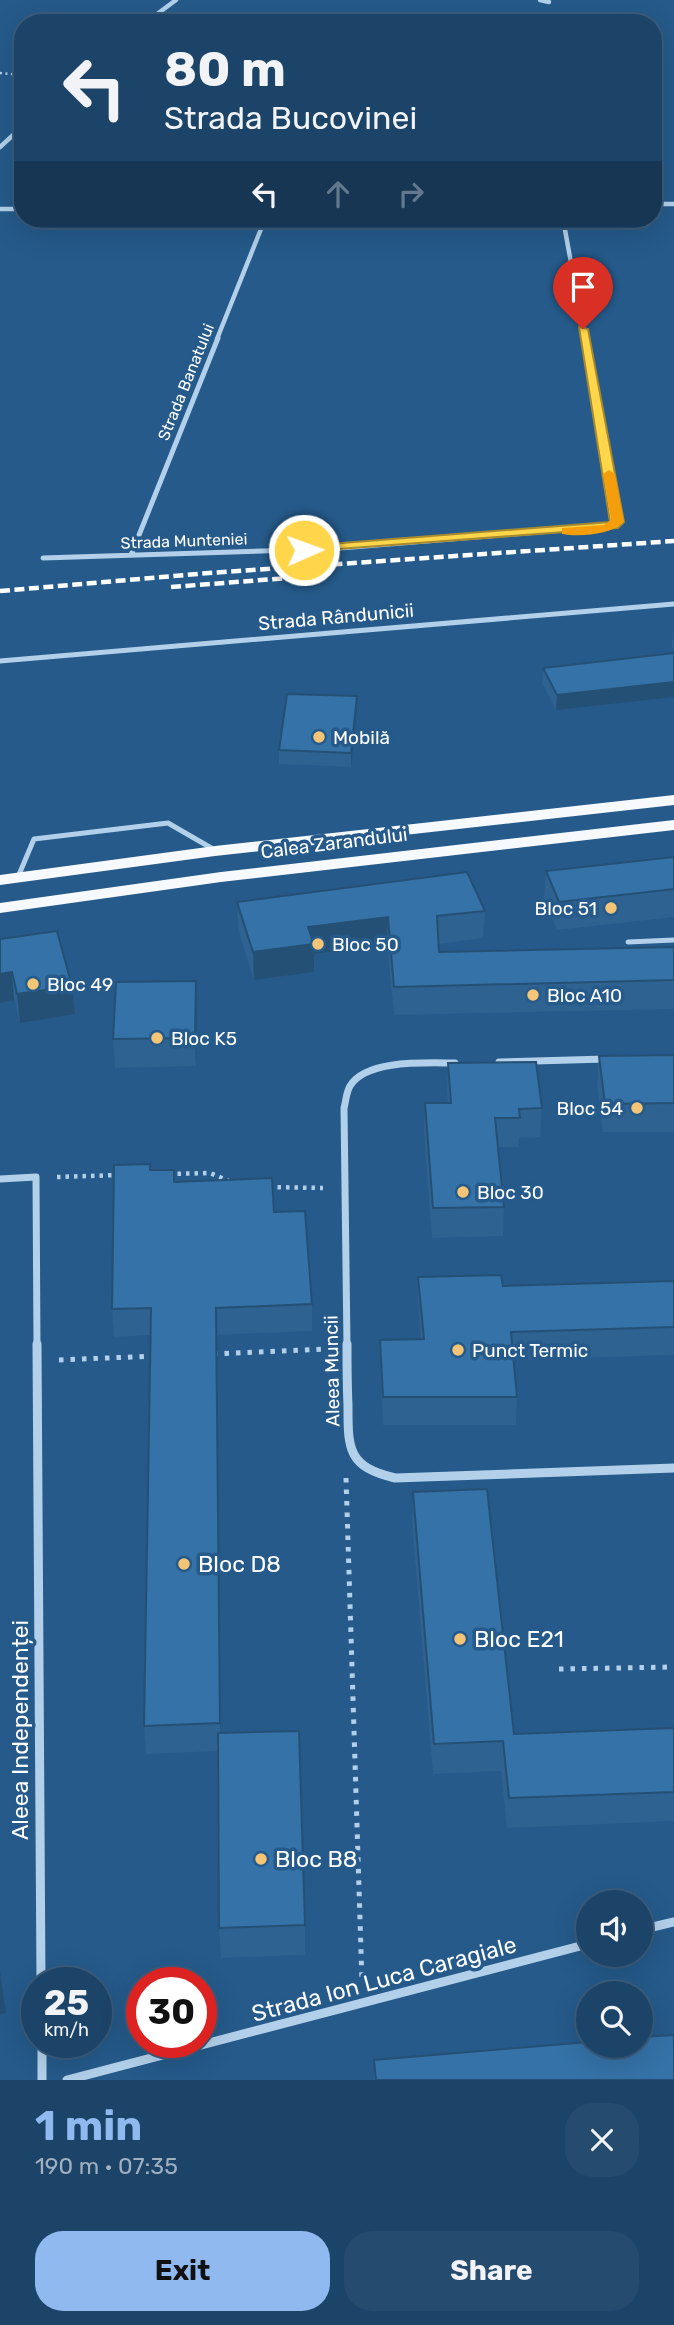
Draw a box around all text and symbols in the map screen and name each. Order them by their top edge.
text: 80 m [164,40,286,98]
icon: left [49,42,140,133]
text: Strada Bucovinei [164,99,417,137]
icon: left [246,175,284,213]
icon: ahead [319,175,357,213]
icon: right [392,175,430,213]
pin [553,257,613,329]
icon: arrive [564,268,602,306]
street label: Strada Banatului [154,321,218,443]
position arrow [267,513,341,587]
street label: Strada Munteniei [120,529,248,553]
street label: Strada Rândunicii [257,599,415,635]
place label: Mobilă [333,726,390,749]
marker: Mobilă [311,729,327,745]
street label: Calea Zarandului [259,823,409,863]
place label: Bloc 51 [535,897,597,920]
marker: Bloc 51 [603,900,619,916]
place label: Bloc 50 [332,933,399,956]
marker: Bloc 50 [310,936,326,952]
place label: Bloc 49 [47,973,113,996]
marker: Bloc 49 [25,976,41,992]
place label: Bloc A10 [547,984,622,1007]
marker: Bloc A10 [525,987,541,1003]
place label: Bloc K5 [171,1027,237,1050]
marker: Bloc K5 [149,1030,165,1046]
place label: Bloc 54 [557,1097,623,1120]
marker: Bloc 54 [629,1100,645,1116]
place label: Bloc 30 [477,1181,544,1204]
marker: Bloc 30 [455,1184,471,1200]
street label: Aleea Muncii [320,1315,344,1427]
place label: Punct Termic [472,1339,588,1362]
marker: Punct Termic [450,1342,466,1358]
place label: Bloc D8 [198,1550,281,1578]
marker: Bloc D8 [176,1556,192,1572]
street label: Aleea Independenței [6,1620,34,1840]
place label: Bloc E21 [474,1625,564,1653]
marker: Bloc E21 [452,1631,468,1647]
place label: Bloc B8 [275,1845,357,1873]
marker: Bloc B8 [253,1851,269,1867]
map controls [576,1890,653,2058]
button: sound [576,1890,653,1967]
street label: Strada Ion Luca Caragiale [249,1930,519,2028]
speed limit sign: 30 [126,1967,217,2058]
button: search [576,1981,653,2058]
text: 25 [44,1982,89,2024]
text: km/h [44,2019,89,2041]
text: 1 min [35,2101,142,2151]
button: close [565,2103,639,2177]
text: 190 m · 07:35 [35,2152,178,2180]
button: Exit [35,2231,330,2311]
button: Share [344,2231,639,2311]

